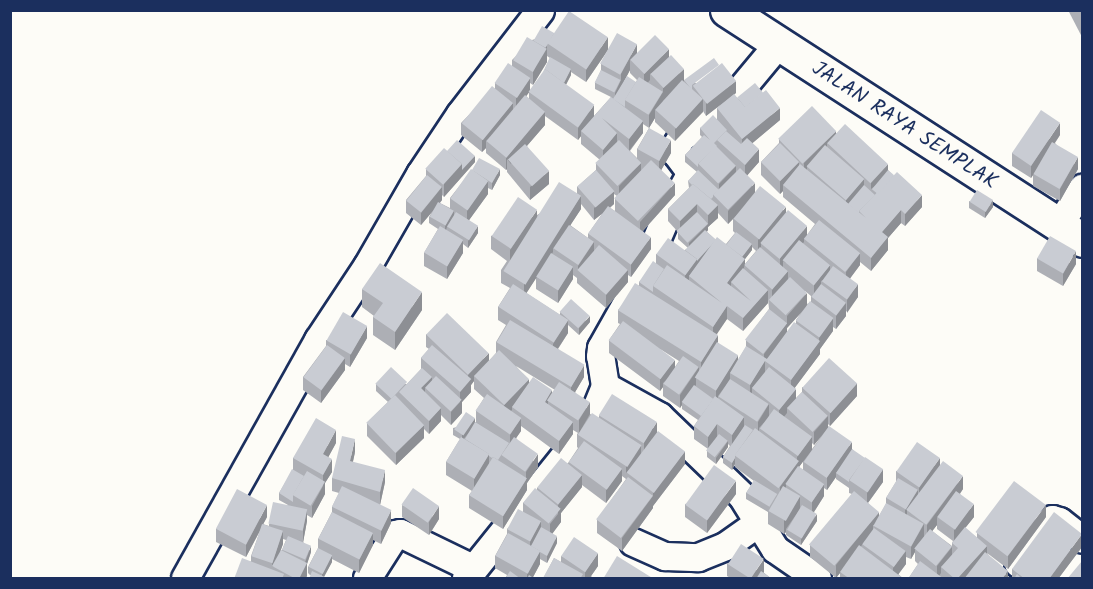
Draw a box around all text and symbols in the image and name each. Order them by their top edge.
street label: JALAN RAYA SEMPLAK [807,57,1001,195]

